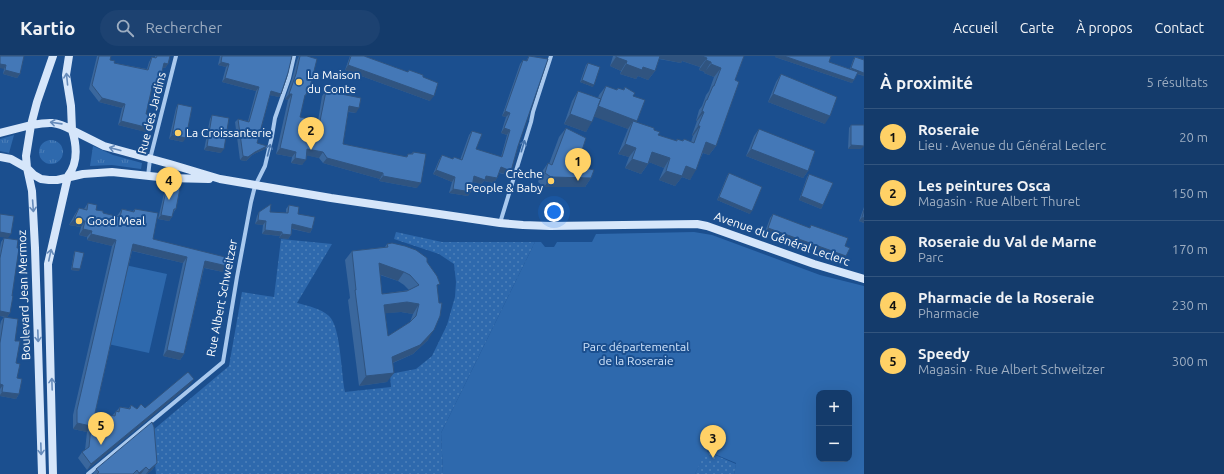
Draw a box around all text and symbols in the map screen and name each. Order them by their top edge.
search box [100,10,380,46]
text: Kartio [20,17,76,39]
icon: search [114,17,136,39]
text: Rechercher [146,19,222,36]
text: Accueil [953,20,998,36]
text: Carte [1020,20,1054,36]
text: À propos [1076,20,1133,36]
text: Contact [1155,20,1204,36]
place label: La Maison du Conte [307,68,361,95]
street label: Rue des Jardins [135,71,168,155]
one-way arrow [63,73,71,86]
text: À proximité [880,73,973,92]
text: 5 résultats [1147,75,1208,89]
marker: La Maison du Conte [294,77,304,87]
pin: 2 [298,117,324,150]
one-way arrow [49,119,62,127]
text: Roseraie [918,121,979,138]
place label: La Croissanterie [186,126,272,139]
marker: La Croissanterie [173,128,183,138]
text: 1 [889,130,897,144]
text: 20 m [1179,130,1208,144]
text: Lieu · Avenue du Général Leclerc [918,138,1106,152]
one-way arrow [520,139,527,152]
one-way arrow [266,144,273,157]
one-way arrow [109,145,122,152]
pin: 1 [565,148,591,181]
pin: 4 [156,167,182,200]
place label: Crèche People & Baby [466,167,543,194]
marker: Crèche People & Baby [546,176,556,186]
text: Les peintures Osca [918,177,1051,194]
text: 2 [889,186,897,200]
text: 150 m [1172,186,1208,200]
text: Magasin · Rue Albert Thuret [918,194,1080,208]
one-way arrow [29,199,37,212]
your location [544,202,564,222]
street label: Avenue du Général Leclerc [713,209,852,268]
place label: Good Meal [87,214,145,227]
marker: Good Meal [74,216,84,226]
street label: Boulevard Jean Mermoz [15,229,32,360]
text: Roseraie du Val de Marne [918,233,1097,250]
street label: Rue Albert Schweitzer [204,238,239,358]
text: 3 [889,242,897,256]
text: 170 m [1172,242,1208,256]
one-way arrow [47,248,55,261]
text: Parc [918,250,943,264]
text: Pharmacie de la Roseraie [918,289,1094,306]
text: 4 [889,298,897,312]
text: 230 m [1172,298,1208,312]
text: Pharmacie [918,306,979,320]
one-way arrow [34,329,41,342]
park label: Parc départemental de la Roseraie [583,340,689,367]
text: Speedy [918,345,970,362]
text: 5 [889,354,897,368]
text: 300 m [1172,354,1208,368]
text: Magasin · Rue Albert Schweitzer [918,362,1105,376]
one-way arrow [48,378,55,391]
map controls [816,390,852,462]
button: + [816,390,852,426]
pin: 5 [88,412,114,445]
pin: 3 [700,425,726,458]
button: − [816,426,852,462]
one-way arrow [37,442,45,455]

